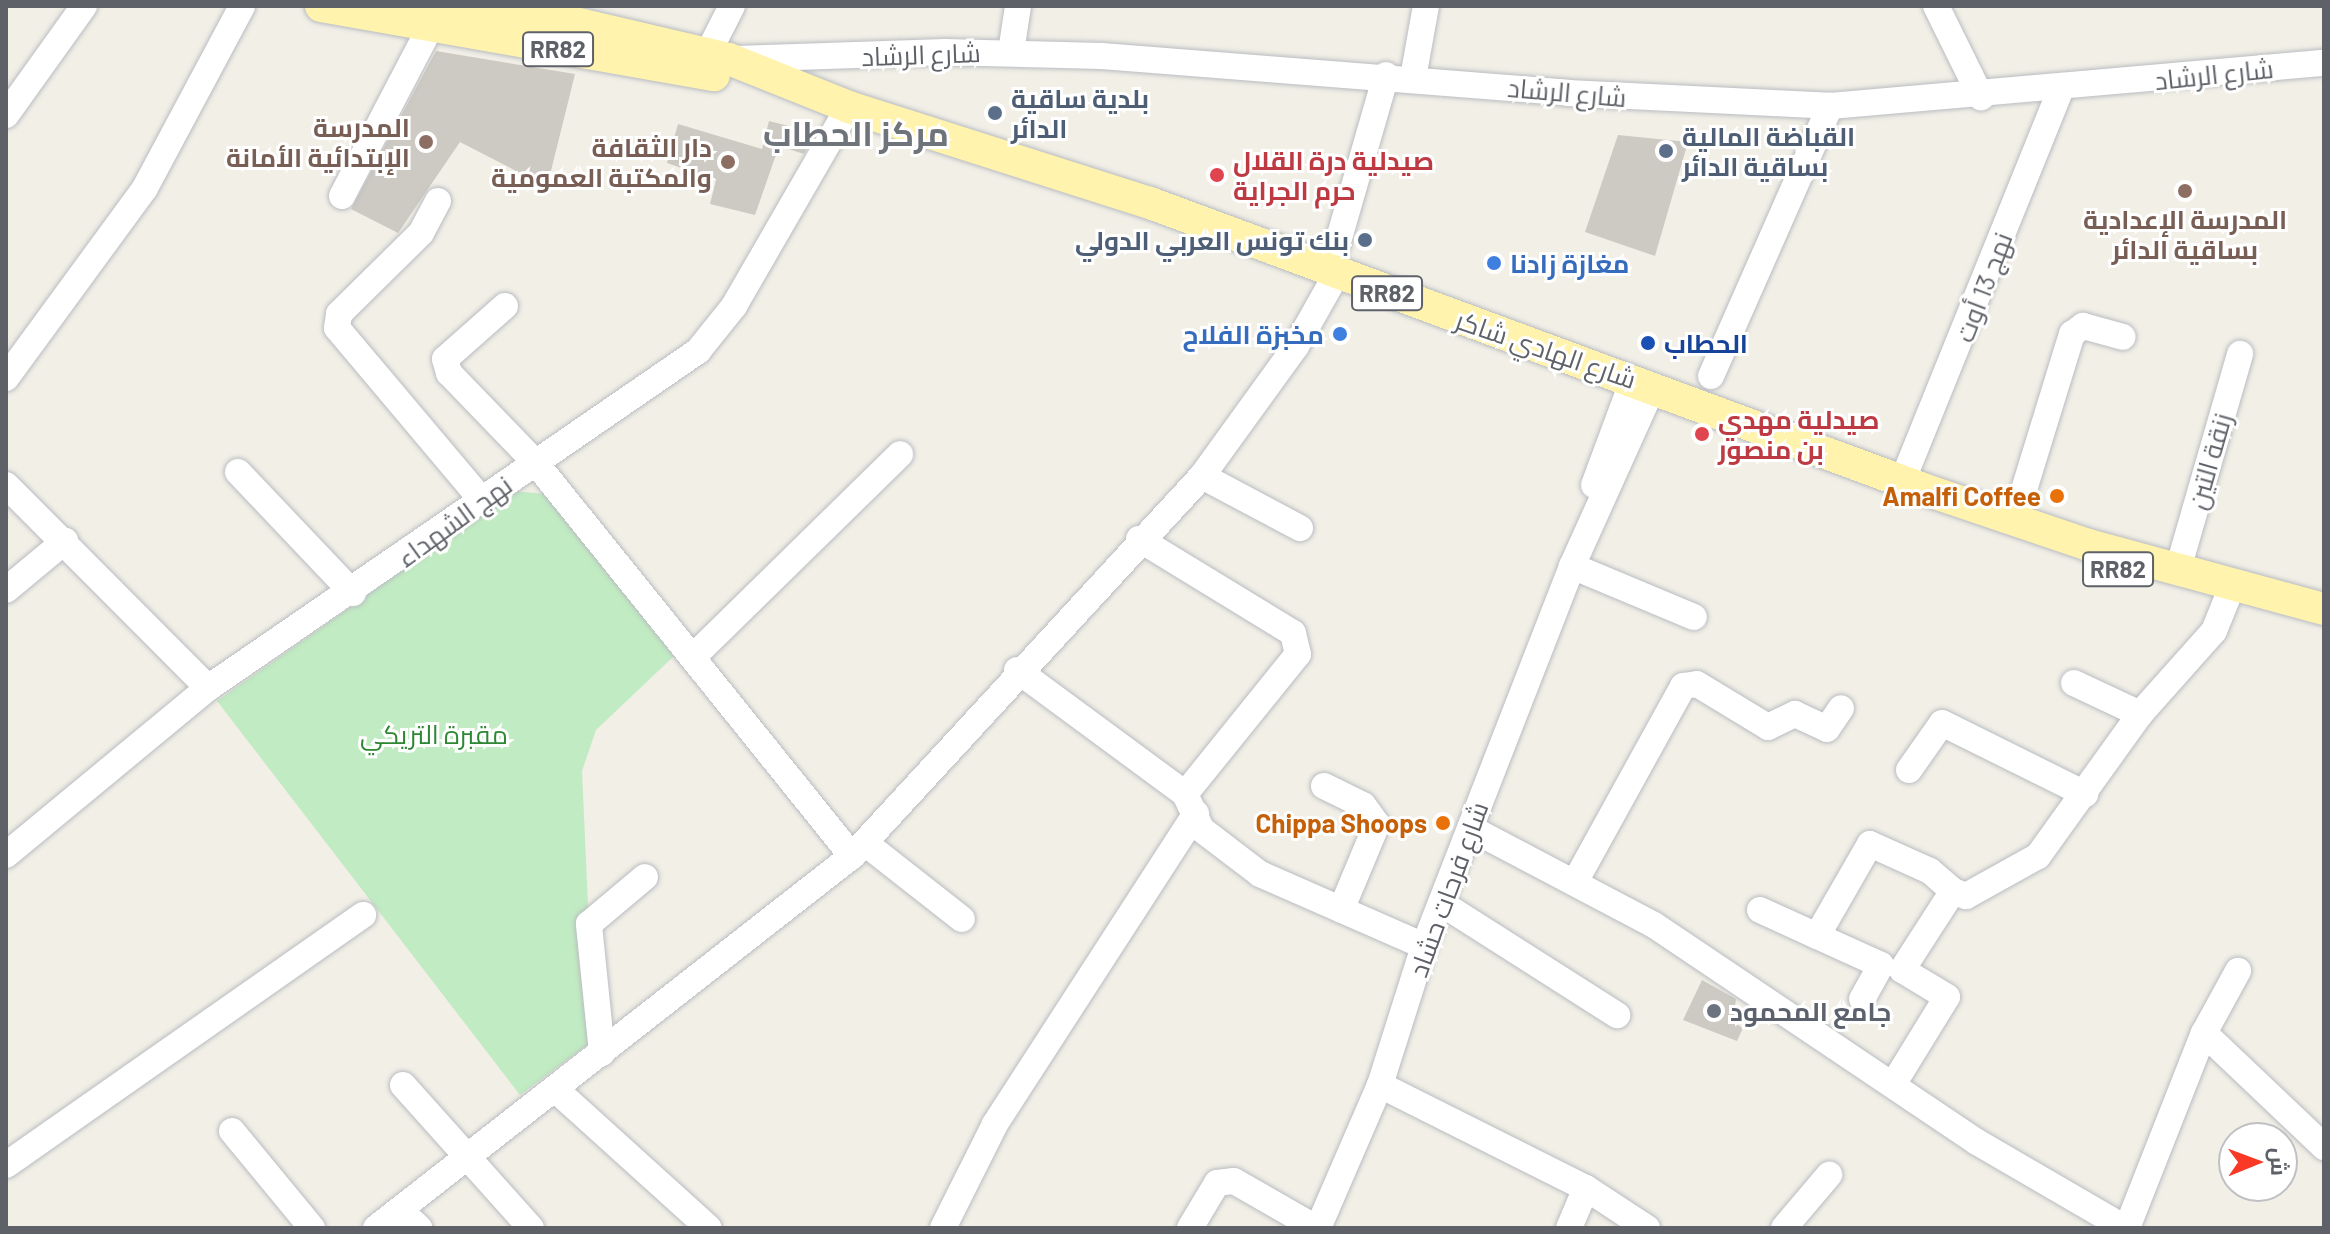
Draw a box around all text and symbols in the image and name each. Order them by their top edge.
road number: RR82 [522,29,594,69]
street label: شارع الرشاد [861,36,981,72]
street label: شارع الرشاد [2153,52,2275,96]
street label: شارع الرشاد [1506,71,1628,113]
place label: بلدية ساقية الدائر [1011,82,1149,144]
marker: بلدية ساقية الدائر [986,104,1004,122]
place label: المدرسة الإبتدائية الأمانة [226,111,410,172]
district label: مركز الحطاب [763,113,949,153]
place label: القباضة المالية بساقية الدائر [1682,120,1855,182]
place label: دار الثقافة والمكتبة العمومية [491,131,712,192]
marker: المدرسة الإبتدائية الأمانة [417,133,435,151]
marker: القباضة المالية بساقية الدائر [1657,142,1675,160]
place label: صيدلية درة القلال حرم الجراية [1233,144,1434,206]
marker: دار الثقافة والمكتبة العمومية [719,153,737,171]
marker: صيدلية درة القلال حرم الجراية [1208,166,1226,184]
marker: المدرسة الإعدادية بساقية الدائر [2176,182,2194,200]
place label: المدرسة الإعدادية بساقية الدائر [2083,203,2287,264]
place label: بنك تونس العربي الدولي [1075,224,1349,256]
street label: نهج 13 أوت [1948,228,2018,346]
marker: بنك تونس العربي الدولي [1356,231,1374,249]
place label: مغازة زادنا [1510,247,1630,279]
marker: مغازة زادنا [1485,254,1503,272]
road number: RR82 [1351,273,1423,313]
street label: شارع الهادي شاكر [1452,304,1640,394]
place label: مخبزة الفلاح [1182,318,1324,350]
marker: مخبزة الفلاح [1331,325,1349,343]
place label: الحطاب [1664,327,1748,359]
marker: الحطاب [1639,334,1657,352]
place label: صيدلية مهدي بن منصور [1718,403,1880,464]
street label: زنقة التين [2180,409,2238,513]
marker: صيدلية مهدي بن منصور [1693,425,1711,443]
street label: نهج الشهداء [390,469,518,573]
place label: Amalfi Coffee [1882,480,2041,512]
marker: Amalfi Coffee [2048,487,2066,505]
road number: RR82 [2082,549,2154,589]
park label: مقبرة التريكي [360,718,508,750]
street label: شارع فرحات حشاد [1402,797,1494,981]
place label: Chippa Shoops [1255,807,1427,839]
marker: Chippa Shoops [1434,814,1452,832]
place label: جامع المحمود [1730,995,1891,1027]
marker: جامع المحمود [1705,1002,1723,1020]
north arrow [2218,1122,2298,1202]
text: ش [2267,1147,2293,1176]

